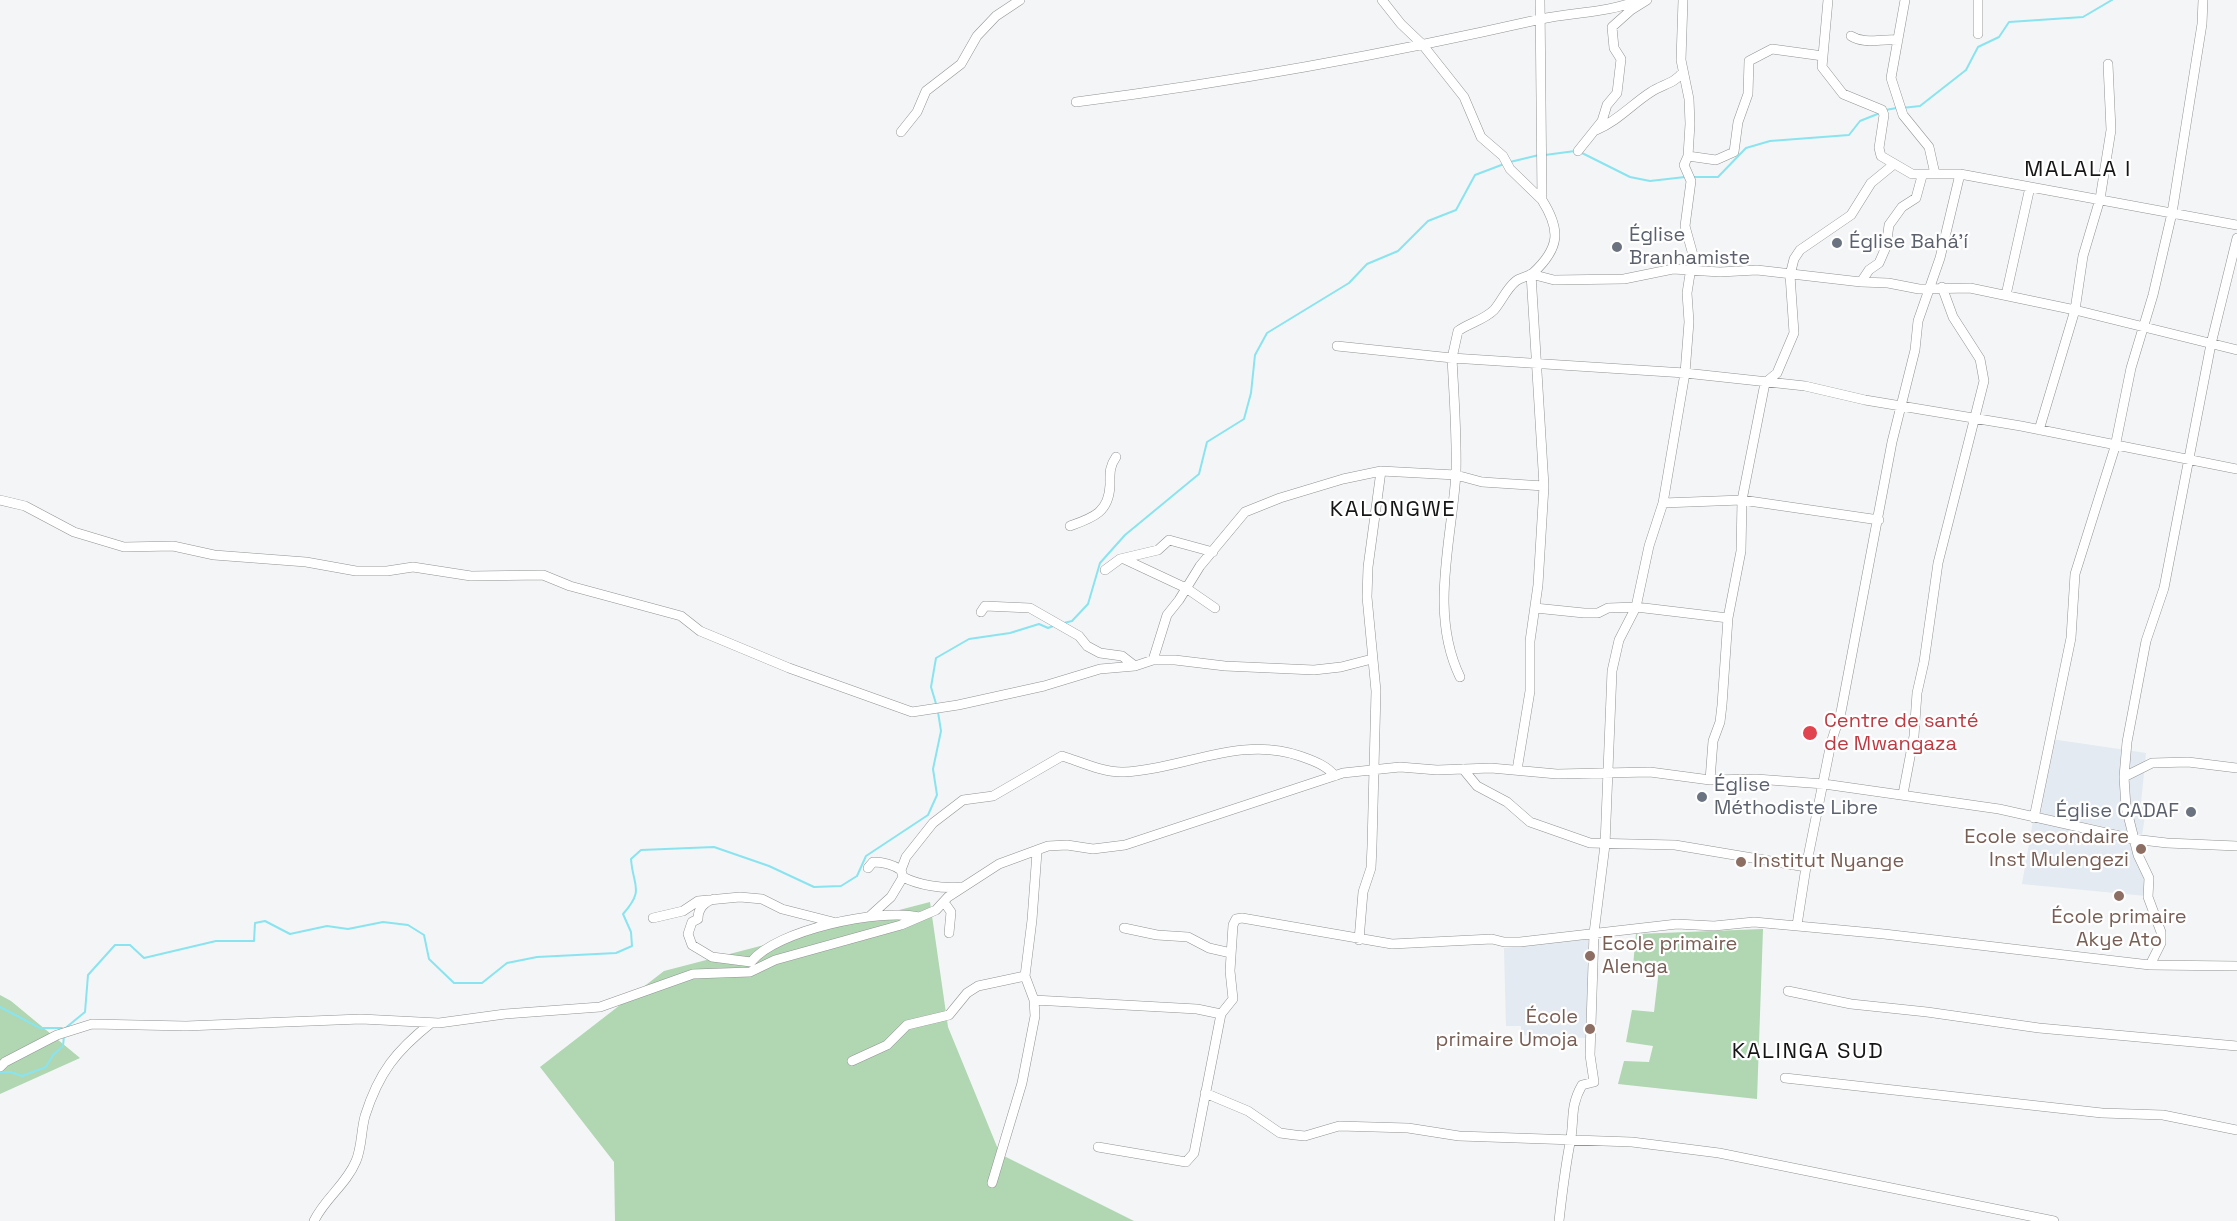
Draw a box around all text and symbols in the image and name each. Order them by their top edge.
district label: MALALA I [2024,157,2132,183]
place label: Église Branhamiste [1629,224,1750,271]
place label: Église Bahá'í [1849,231,1968,255]
marker: Église Bahá'í [1830,236,1844,250]
marker: Église Branhamiste [1610,240,1624,254]
district label: KALONGWE [1330,497,1456,523]
place label: Centre de santé de Mwangaza [1824,710,1978,757]
marker: Centre de santé de Mwangaza [1801,724,1819,742]
place label: Église Méthodiste Libre [1714,774,1878,821]
marker: Église Méthodiste Libre [1695,790,1709,804]
place label: Église CADAF [2056,800,2179,824]
marker: Église CADAF [2184,805,2198,819]
place label: Ecole secondaire Inst Mulengezi [1964,826,2129,873]
marker: Ecole secondaire Inst Mulengezi [2134,842,2148,856]
place label: Institut Nyange [1753,850,1904,874]
marker: Institut Nyange [1734,855,1748,869]
marker: École primaire Akye Ato [2112,889,2126,903]
place label: École primaire Akye Ato [2051,906,2187,953]
place label: Ecole primaire Alenga [1602,933,1737,980]
marker: Ecole primaire Alenga [1583,949,1597,963]
place label: École primaire Umoja [1436,1006,1578,1053]
marker: École primaire Umoja [1583,1022,1597,1036]
district label: KALINGA SUD [1732,1039,1884,1065]

